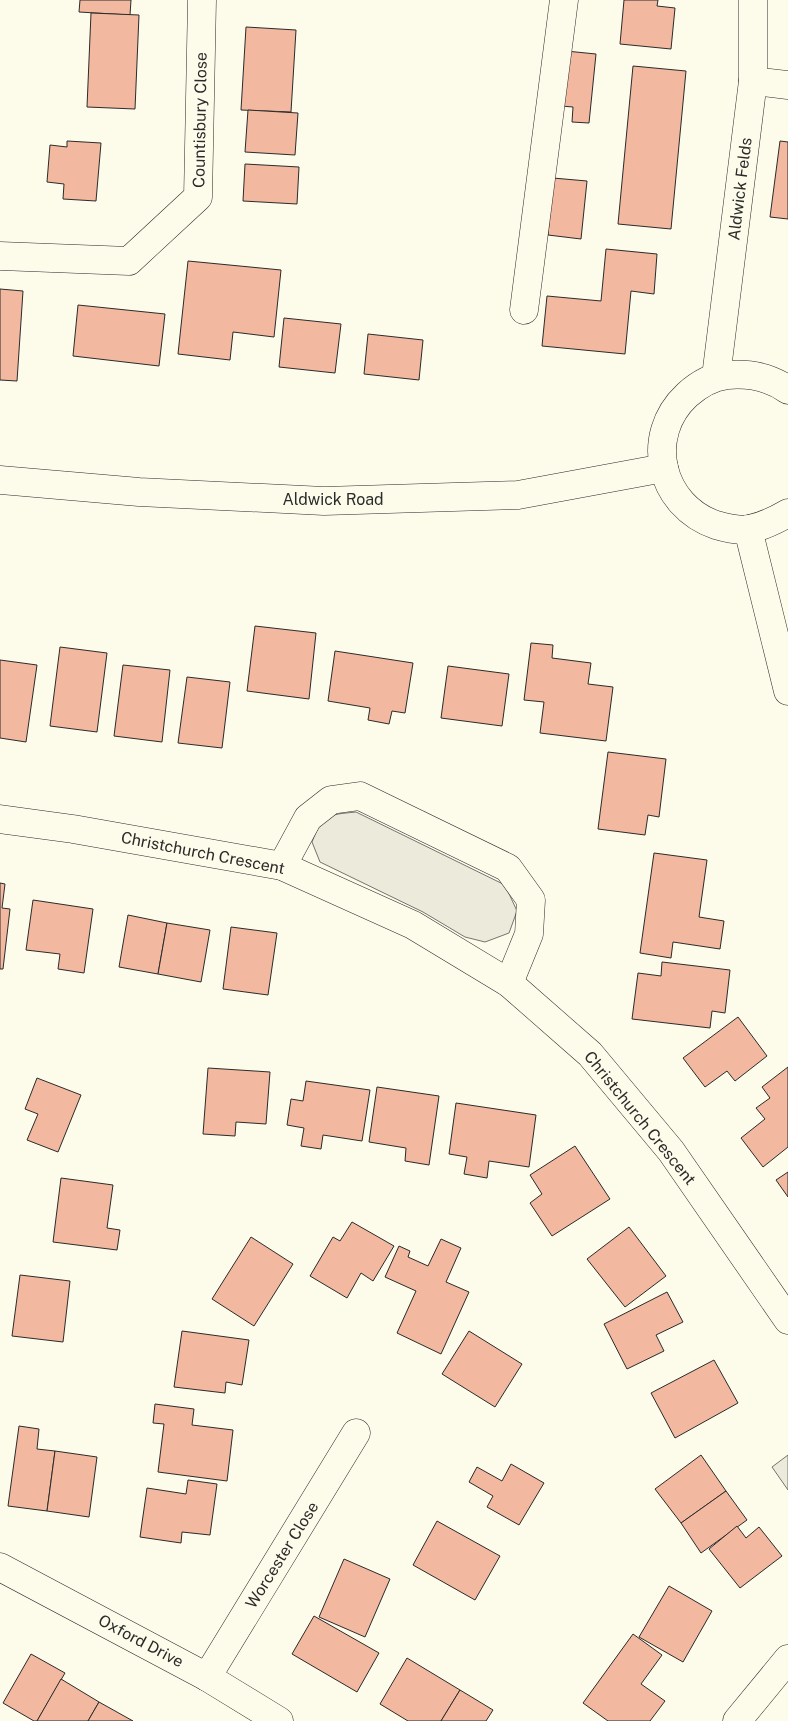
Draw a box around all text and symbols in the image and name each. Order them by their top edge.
street label: Countisbury Close [189,52,211,188]
street label: Aldwick Felds [724,136,756,242]
street label: Aldwick Road [282,490,384,509]
street label: Christchurch Crescent [119,828,287,878]
street label: Christchurch Crescent [580,1047,700,1189]
street label: Worcester Close [242,1498,322,1612]
street label: Oxford Drive [95,1611,187,1671]

